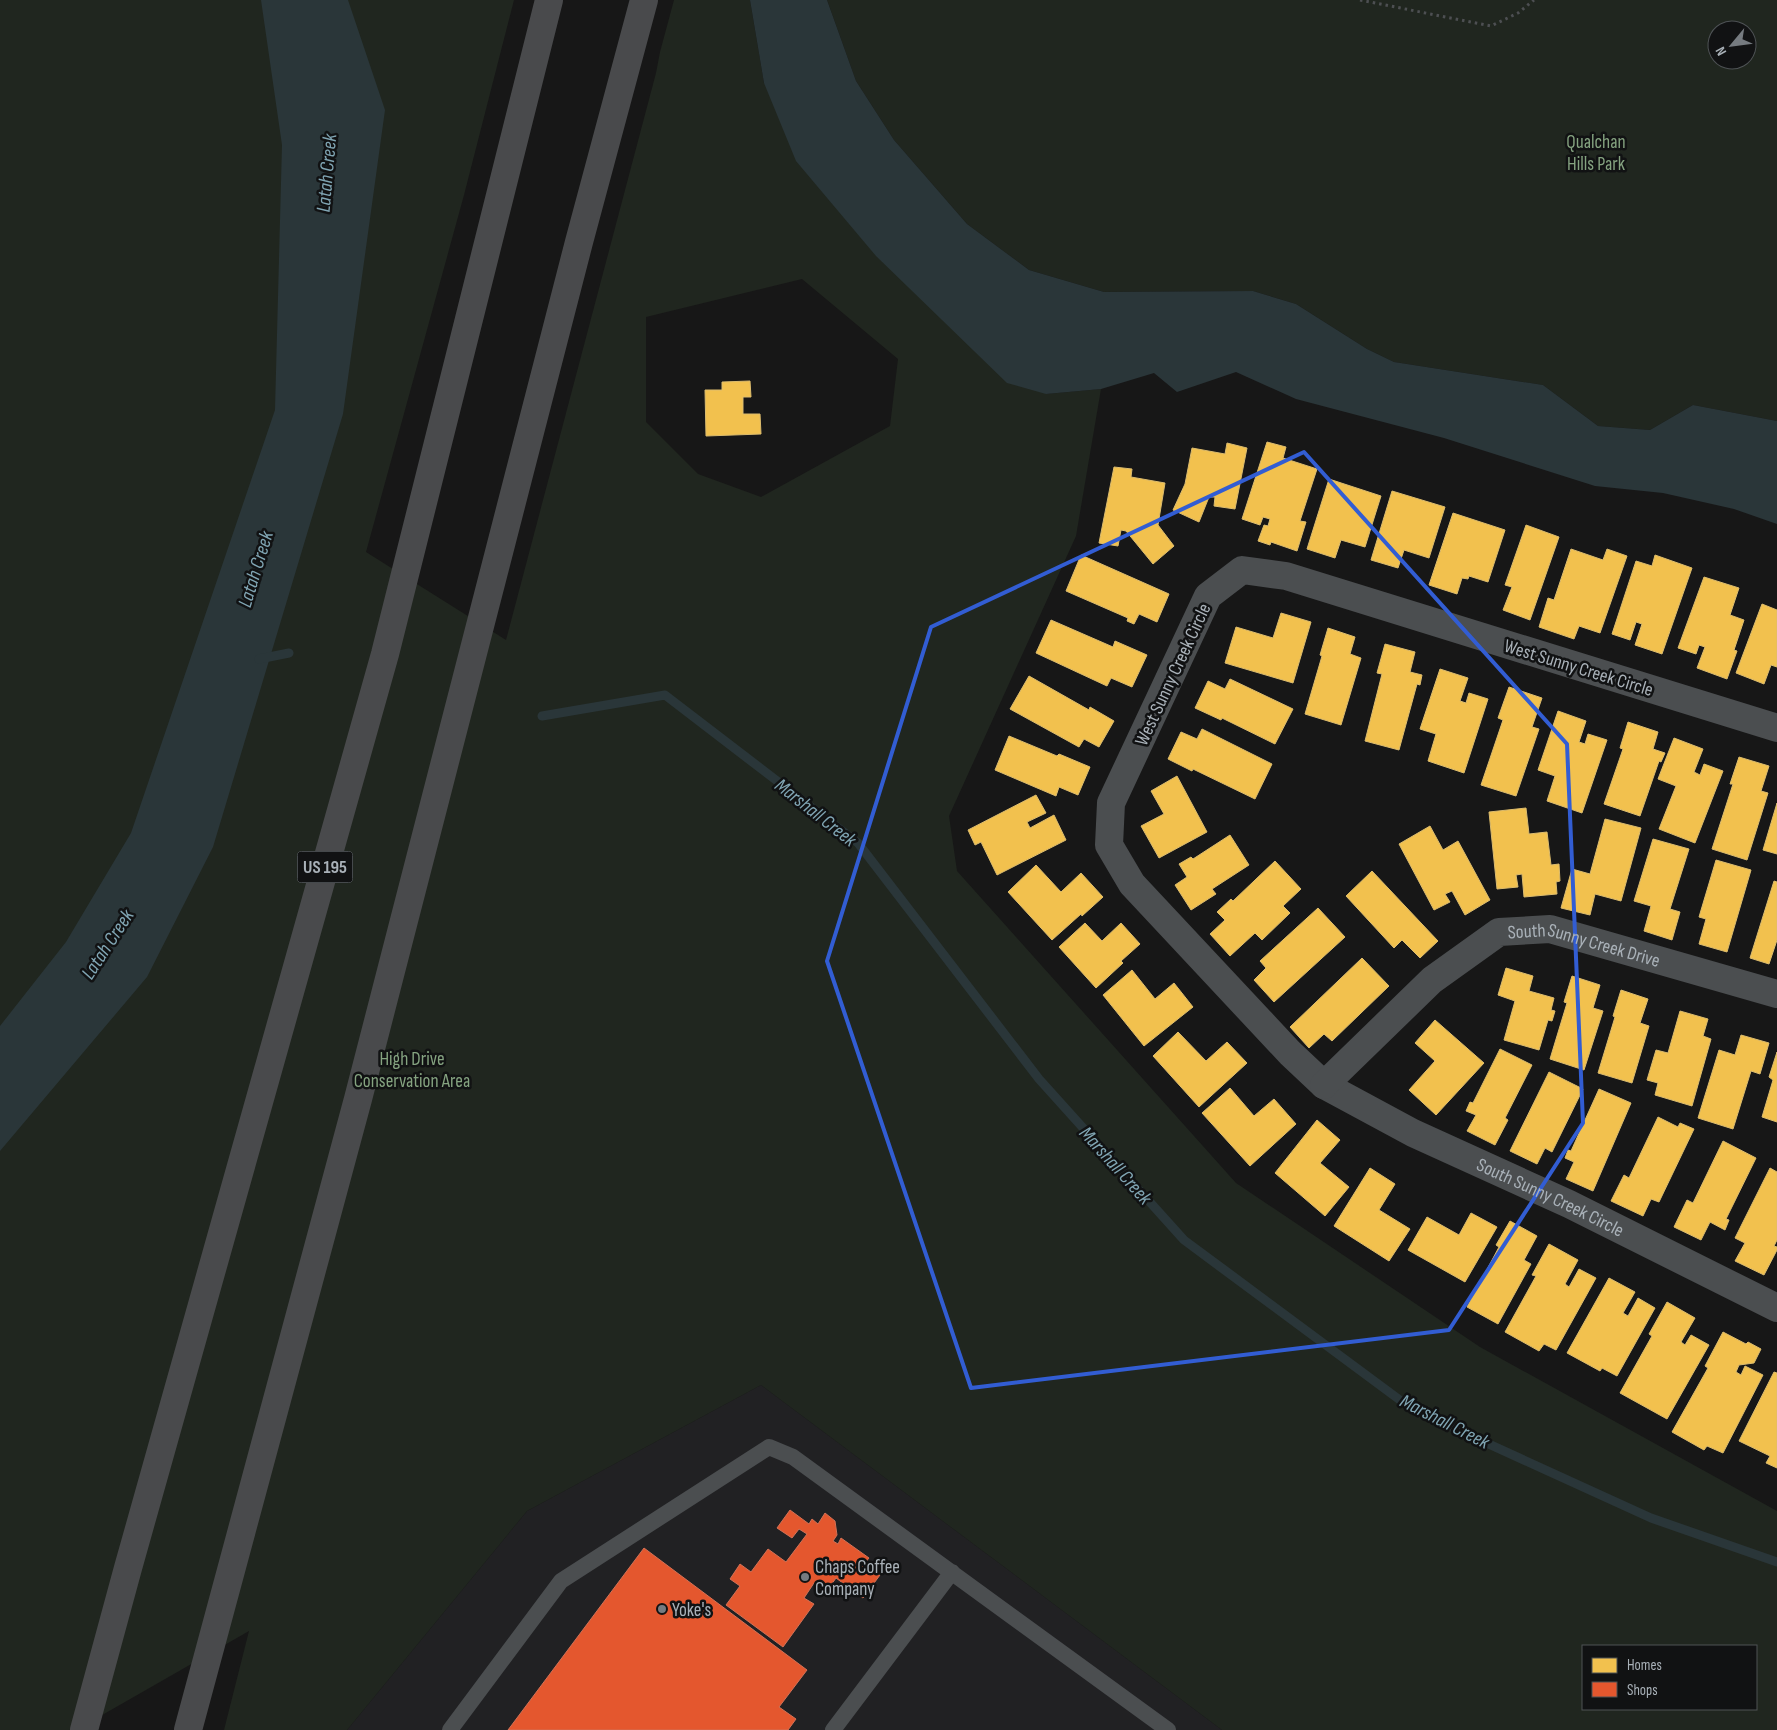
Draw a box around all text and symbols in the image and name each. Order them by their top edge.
north arrow [1707,20,1757,70]
text: N [1712,44,1730,58]
park label: Qualchan Hills Park [1566,131,1626,176]
water label: Latah Creek [312,132,342,213]
water label: Latah Creek [233,528,279,610]
street label: West Sunny Creek Circle [1130,600,1216,749]
street label: West Sunny Creek Circle [1501,635,1656,702]
water label: Marshall Creek [770,773,861,852]
road number: US 195 [298,852,352,882]
water label: Latah Creek [76,905,140,984]
street label: South Sunny Creek Drive [1507,919,1663,973]
park label: High Drive Conservation Area [354,1048,470,1093]
water label: Marshall Creek [1074,1122,1157,1210]
street label: South Sunny Creek Circle [1473,1154,1628,1243]
water label: Marshall Creek [1396,1389,1494,1455]
place label: Chaps Coffee Company [815,1556,900,1601]
marker: Chaps Coffee Company [799,1571,811,1583]
place label: Yoke's [672,1599,711,1622]
marker: Yoke's [656,1603,668,1615]
legend [1582,1645,1757,1710]
text: Homes [1627,1656,1662,1675]
text: Shops [1627,1681,1658,1700]

